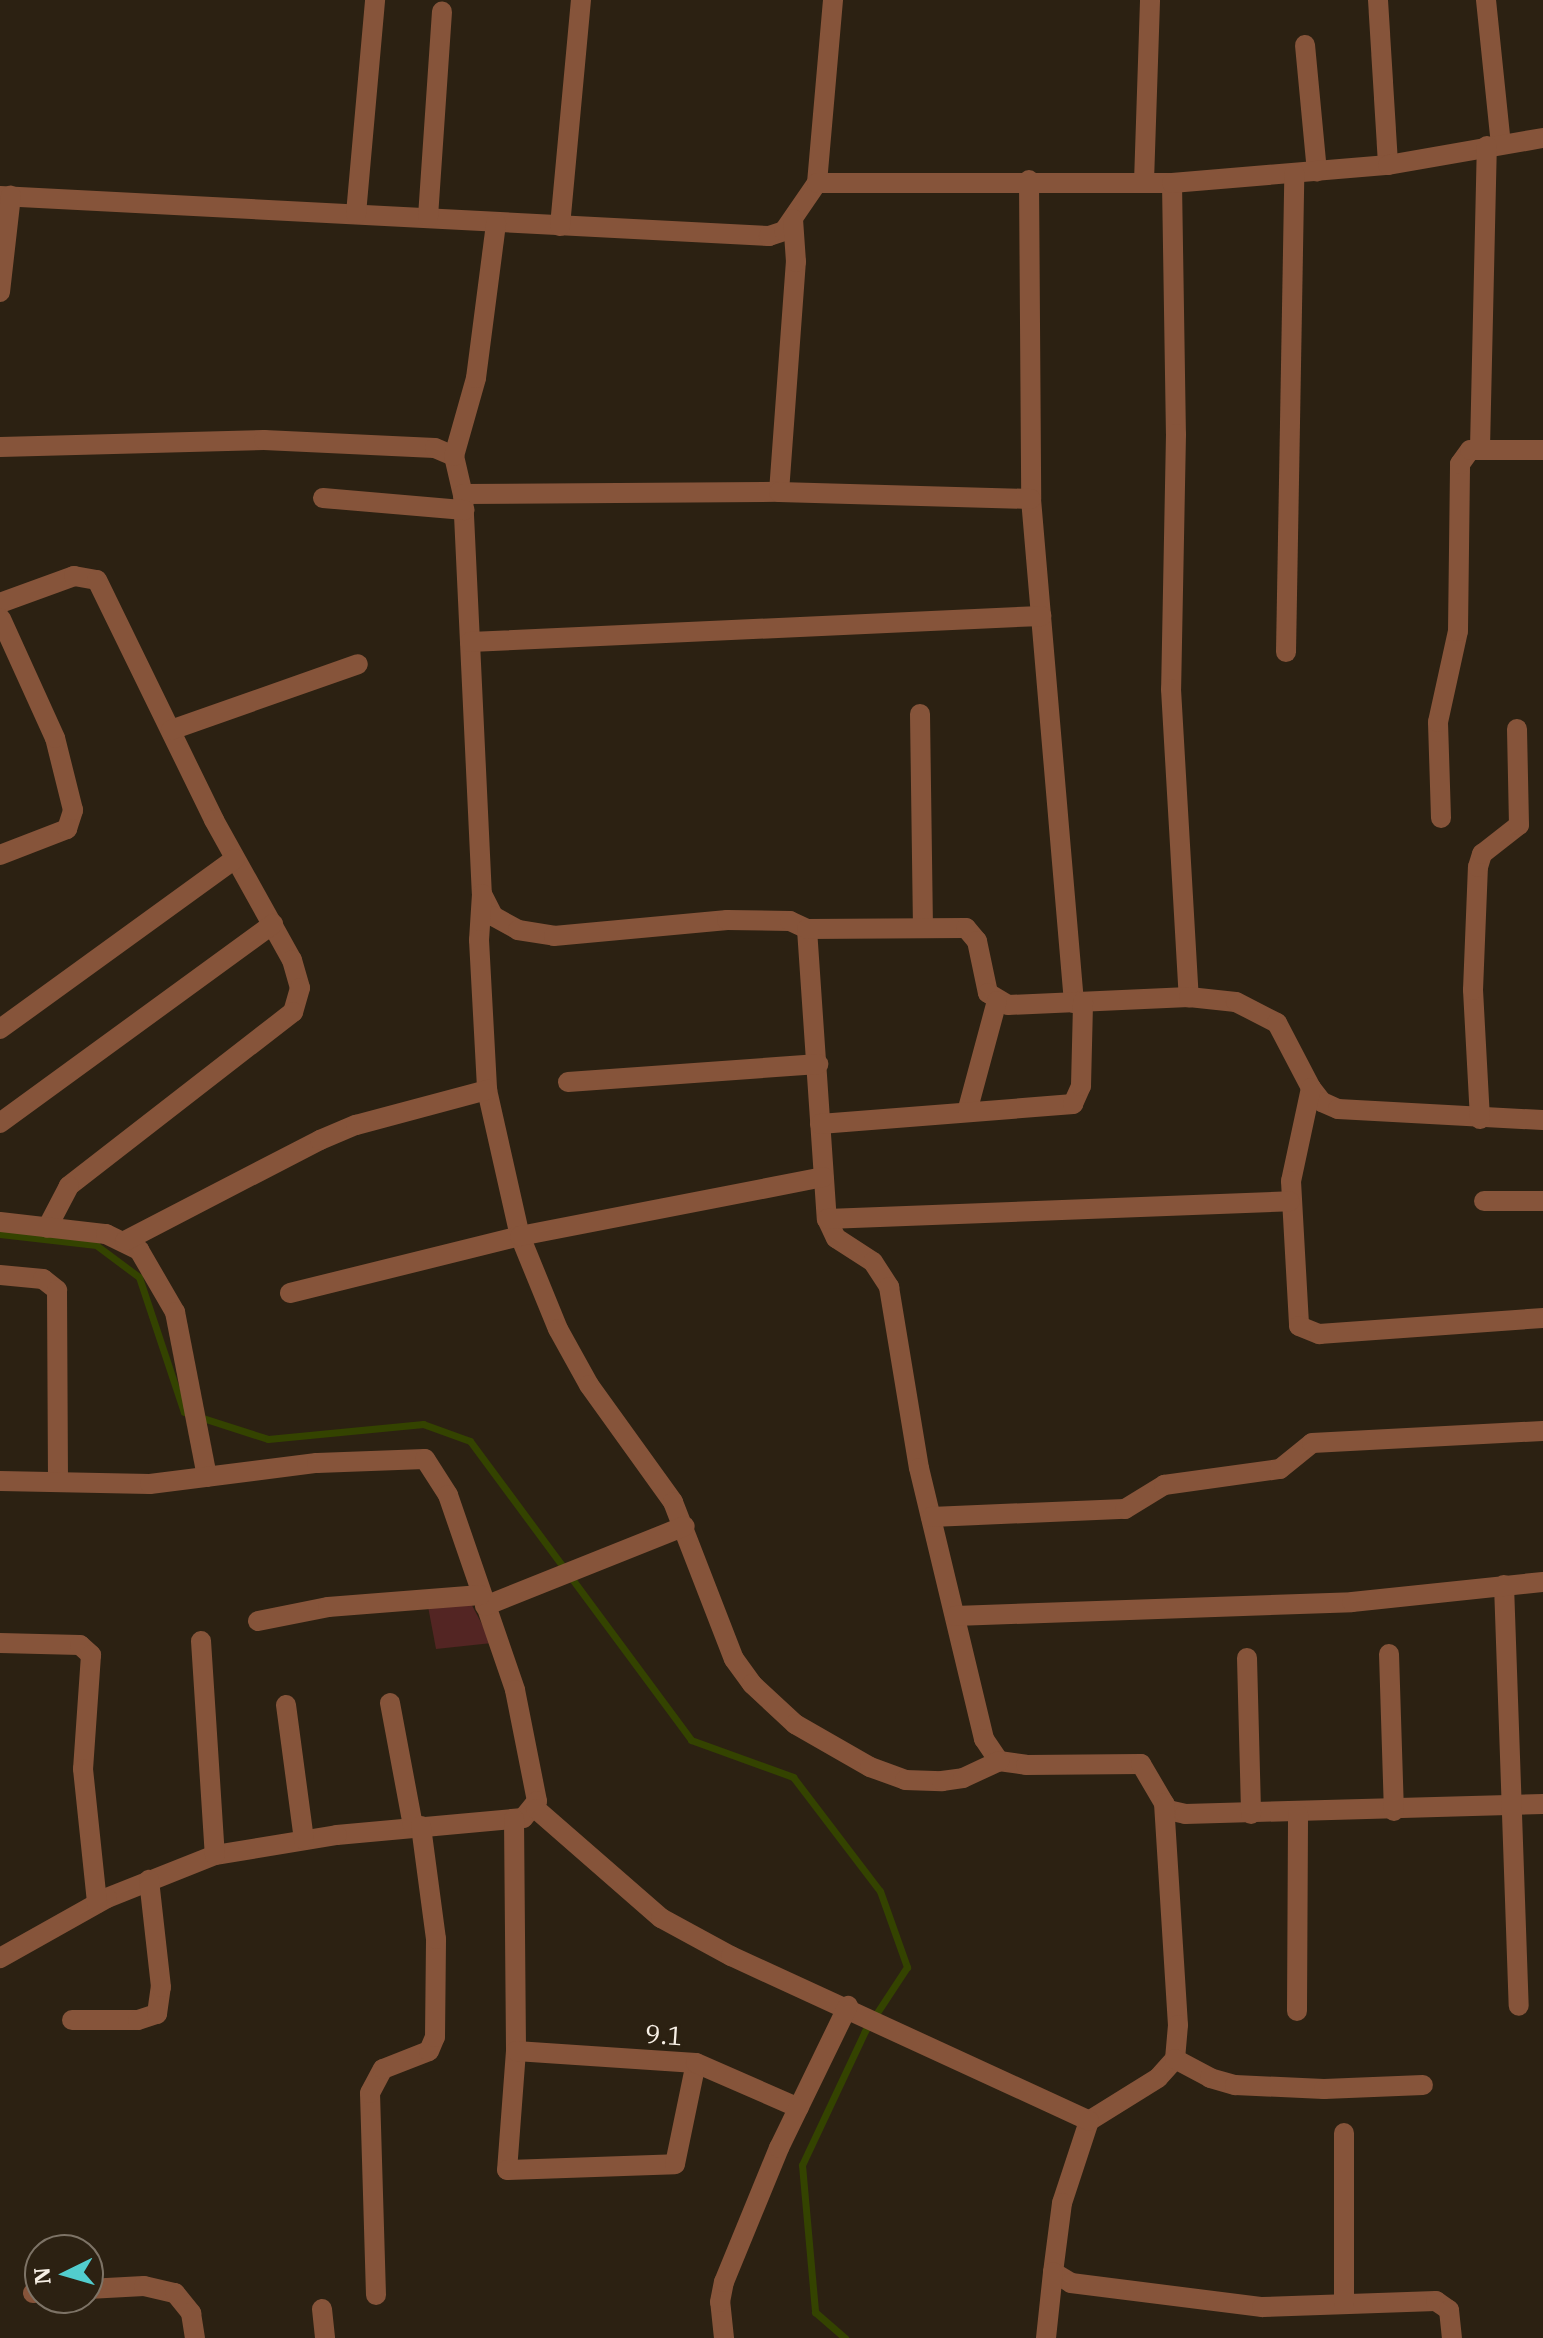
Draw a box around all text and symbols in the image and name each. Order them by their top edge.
street label: 9.1 [644,2018,684,2052]
north arrow [24,2234,104,2314]
text: N [26,2266,57,2286]

